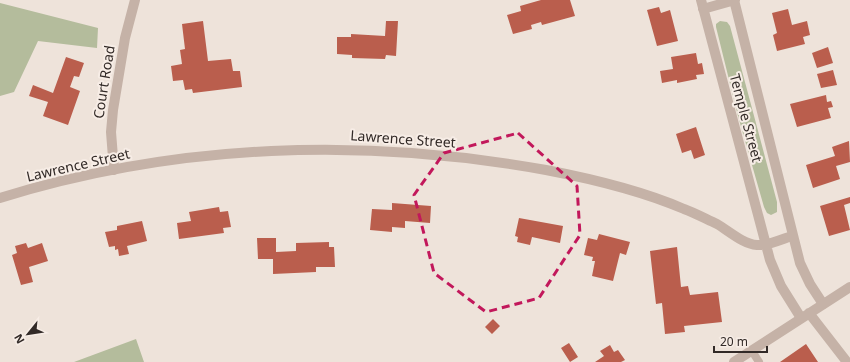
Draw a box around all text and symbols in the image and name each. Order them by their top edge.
street label: Court Road [88,44,119,120]
street label: Temple Street [726,72,767,164]
street label: Lawrence Street [350,125,456,152]
street label: Lawrence Street [24,143,131,186]
north arrow [8,314,48,354]
scale bar [714,328,767,354]
text: N [10,332,28,347]
text: 20 m [720,333,748,350]

